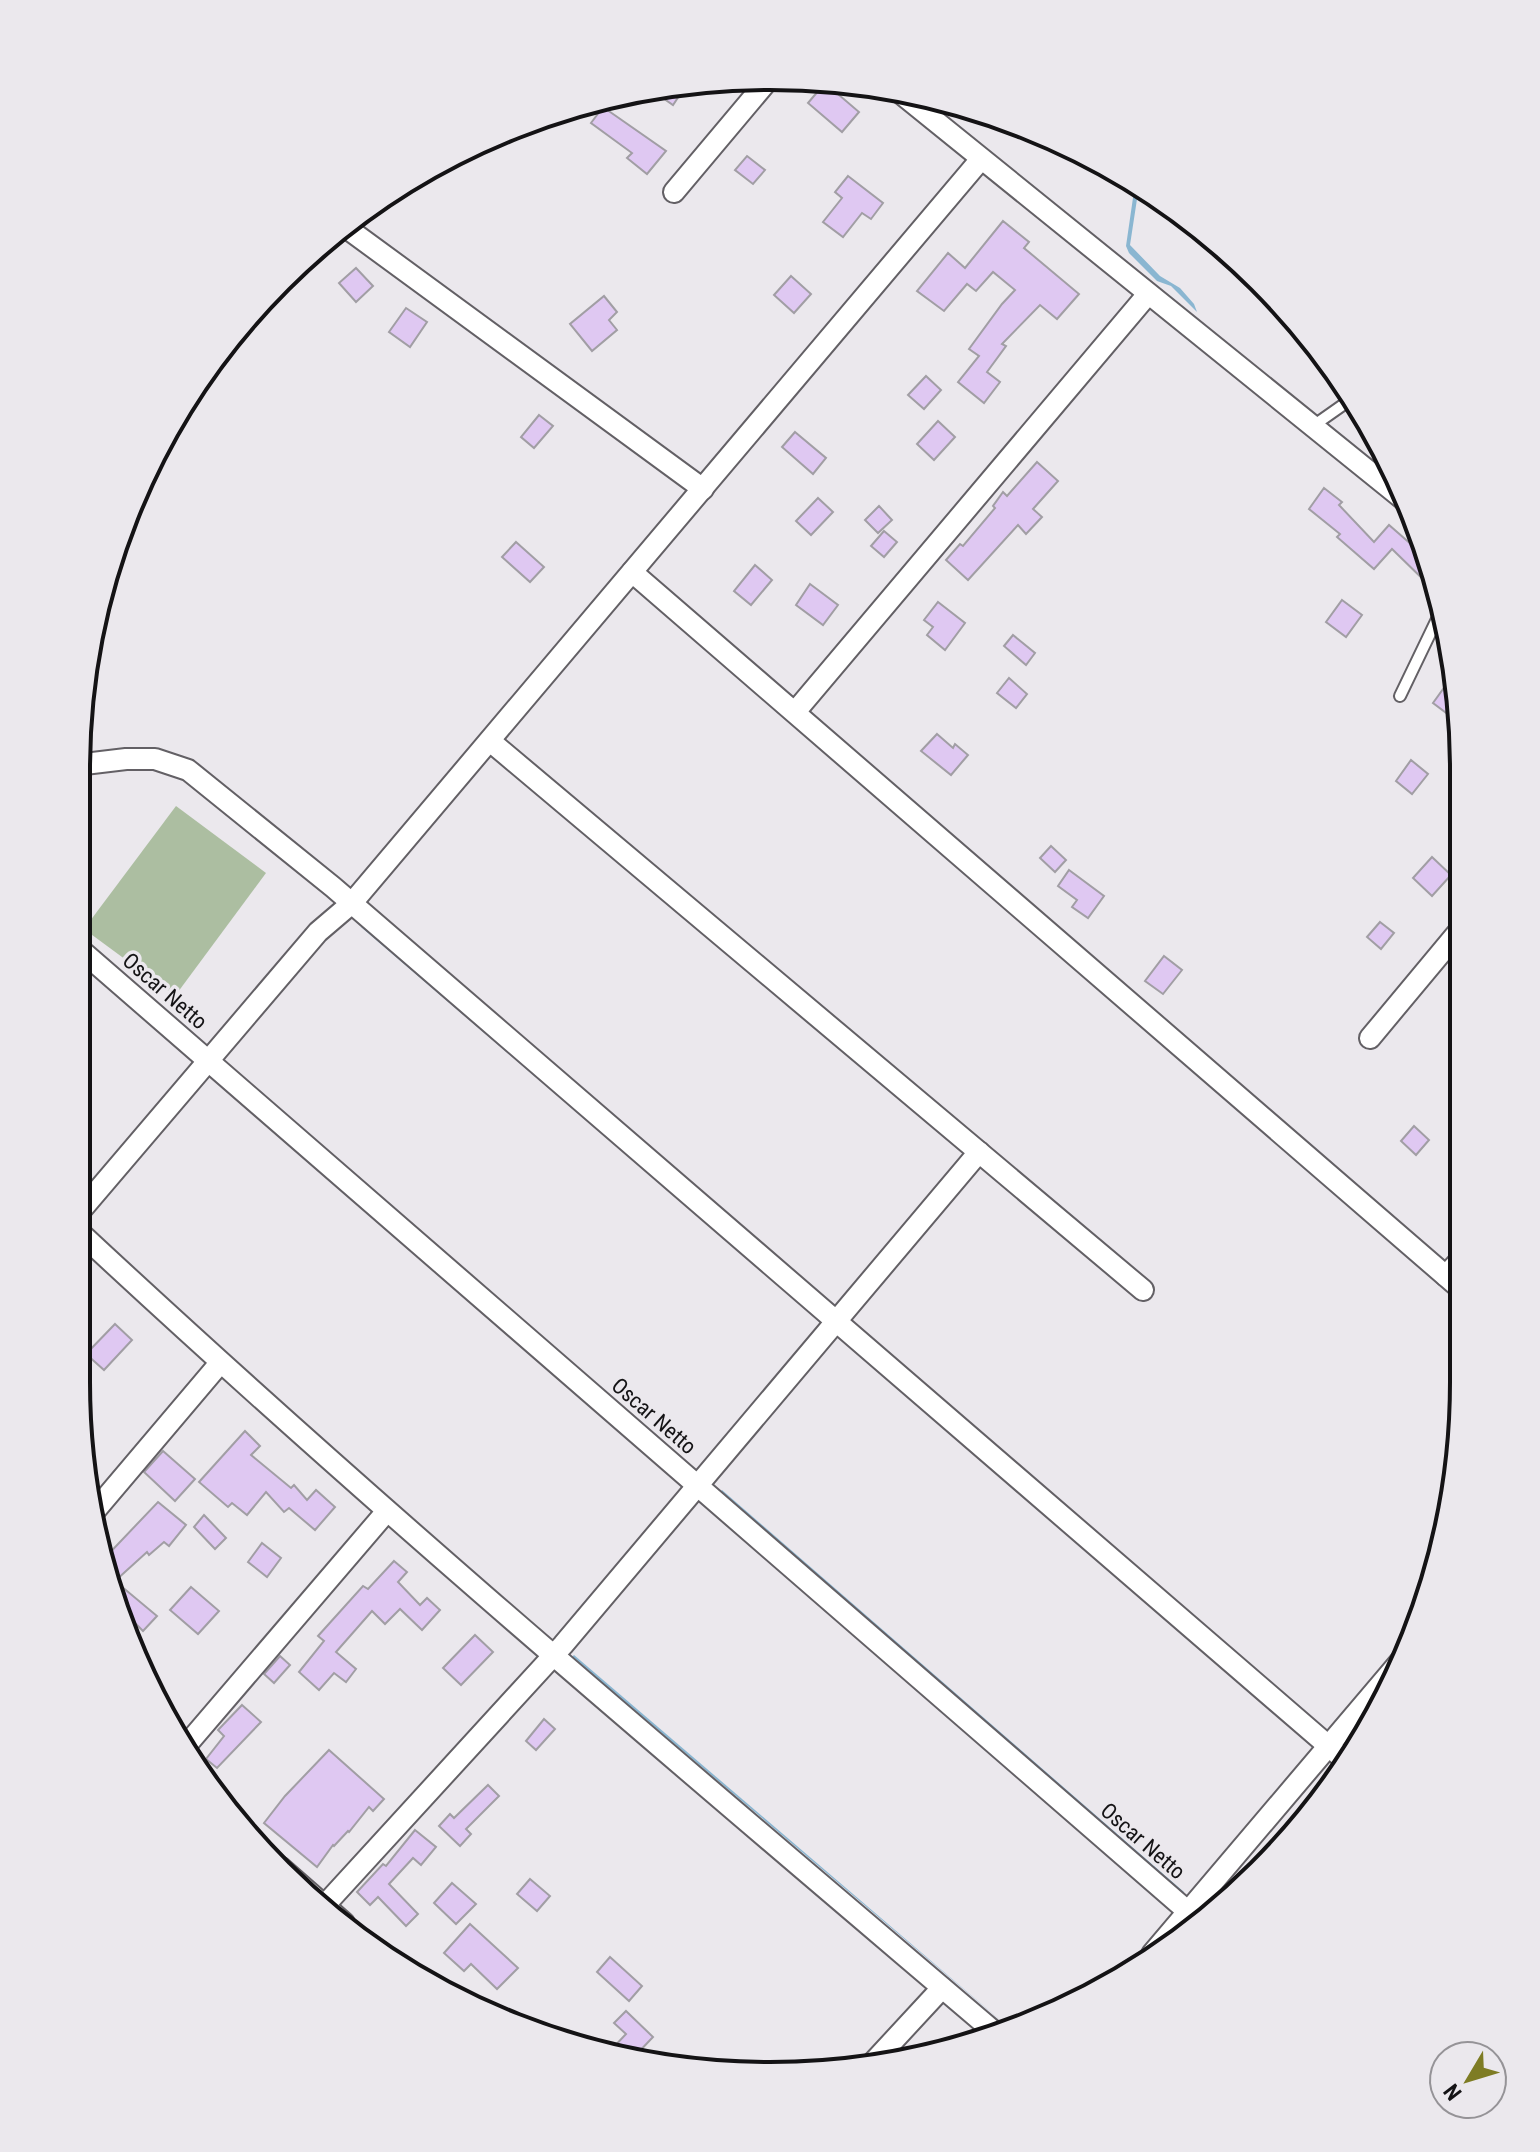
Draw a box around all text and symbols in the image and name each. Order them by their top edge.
street label: Oscar Netto [118,948,212,1034]
street label: Oscar Netto [607,1373,701,1459]
street label: Oscar Netto [1096,1798,1190,1884]
north arrow [1428,2040,1508,2120]
text: N [1439,2079,1467,2105]

